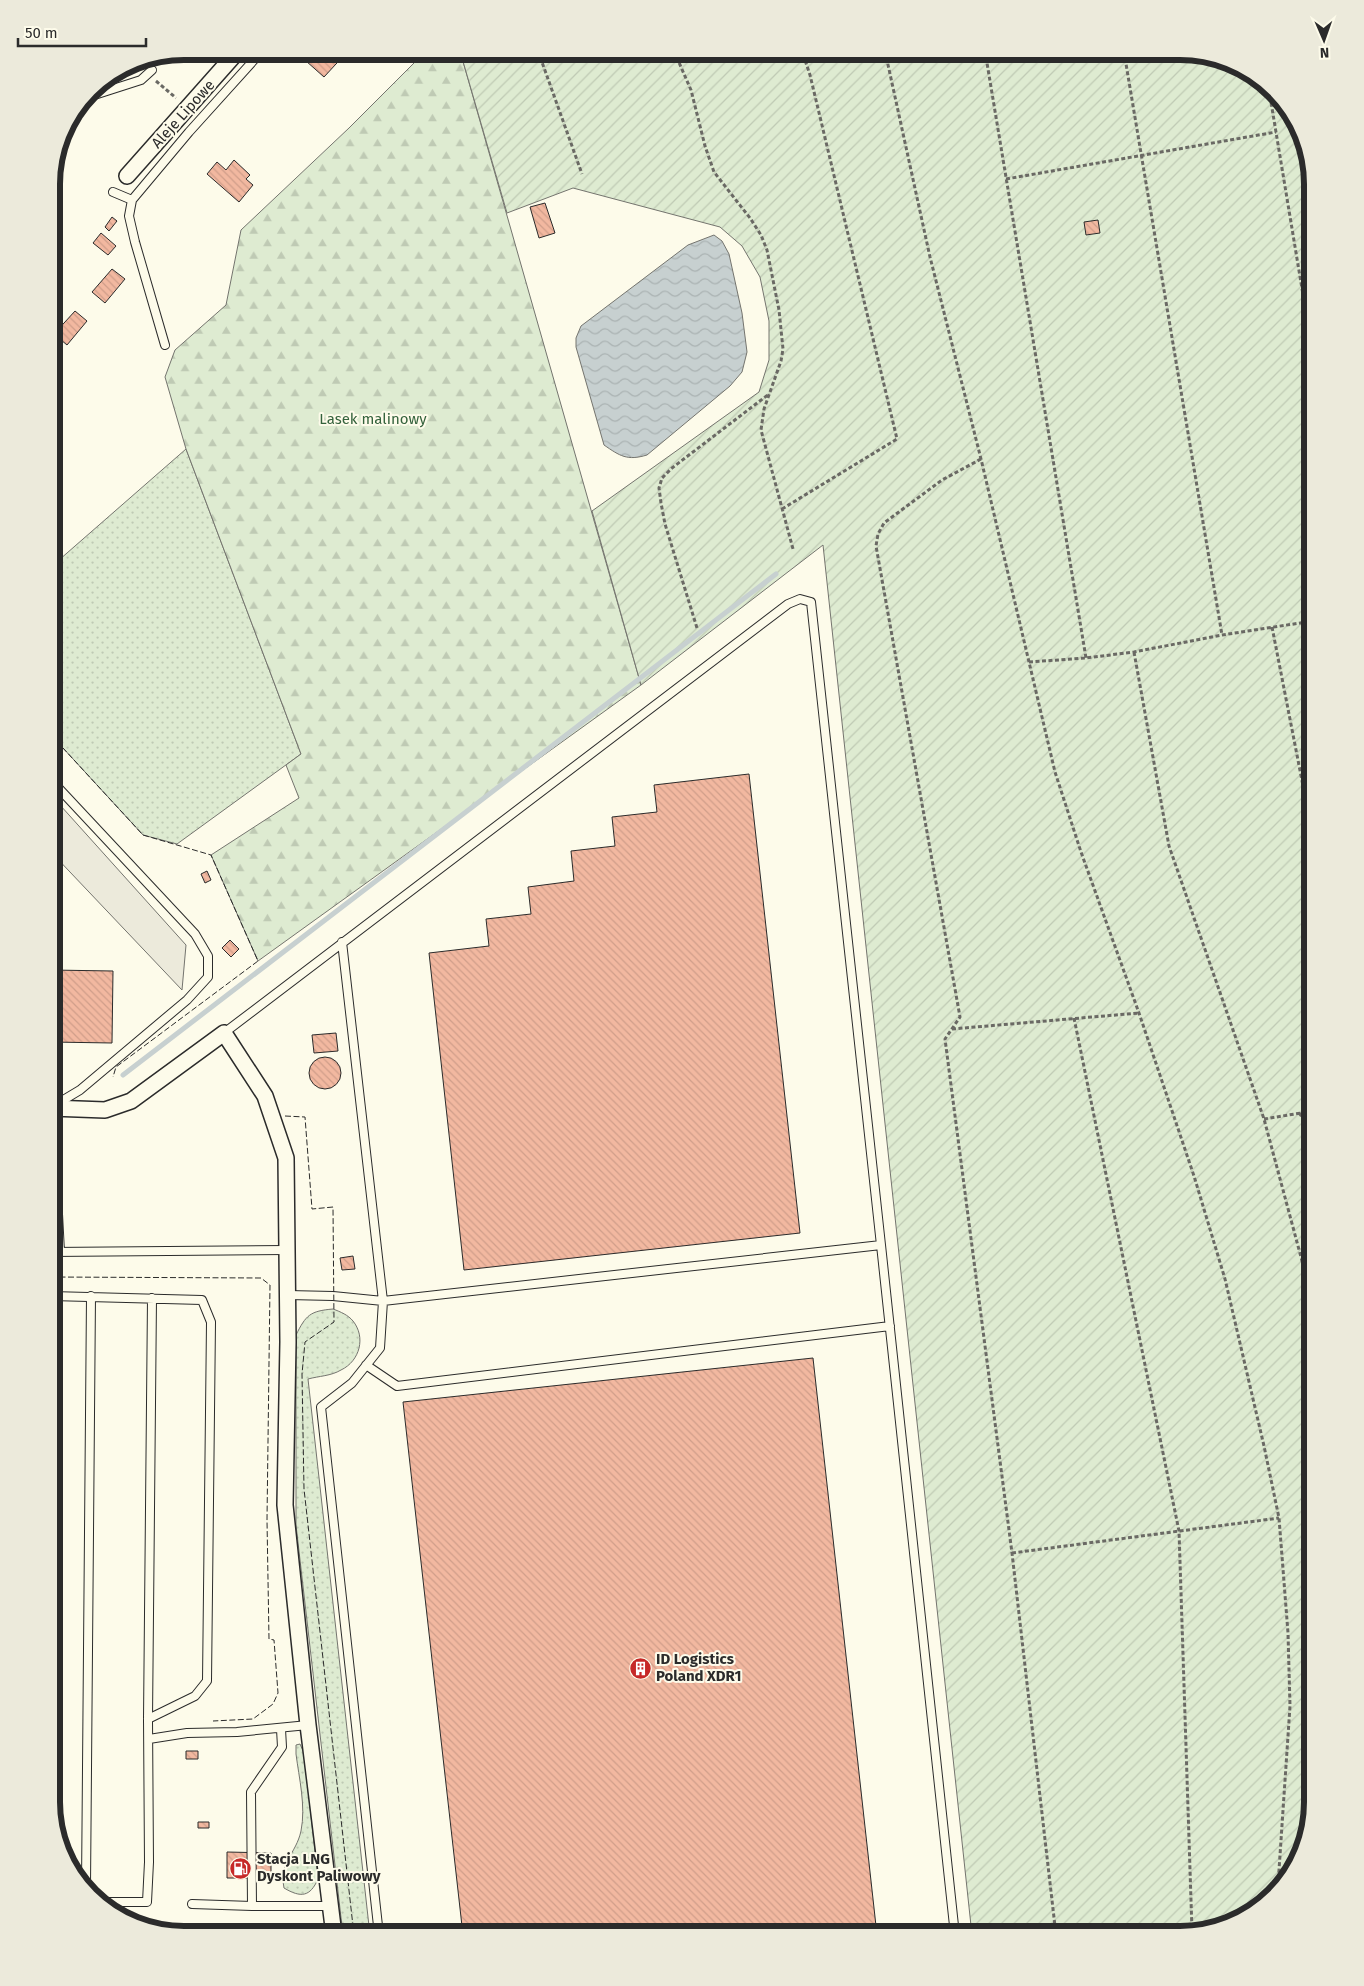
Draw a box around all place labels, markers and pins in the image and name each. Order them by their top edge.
place label: ID Logistics Poland XDR1 [656,1650,742,1685]
building icon: ID Logistics Poland XDR1 [628,1656,652,1680]
place label: Stacja LNG Dyskont Paliwowy [257,1850,381,1885]
fuel station icon: Stacja LNG Dyskont Paliwowy [229,1856,253,1880]

